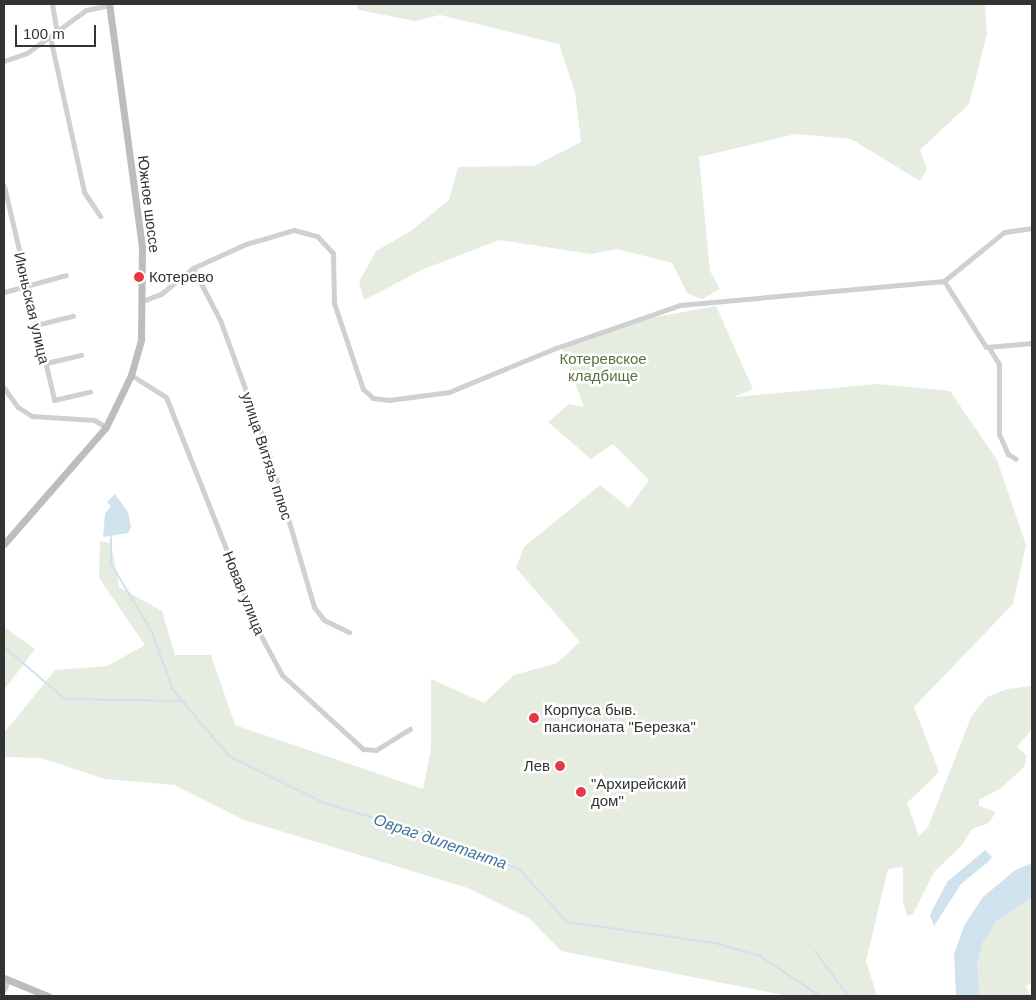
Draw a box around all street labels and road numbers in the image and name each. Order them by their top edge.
street label: Южное шоссе [134,154,164,254]
street label: Июньская улица [10,250,54,366]
street label: улица Витязь плюс [238,390,296,522]
street label: Новая улица [219,548,269,638]

